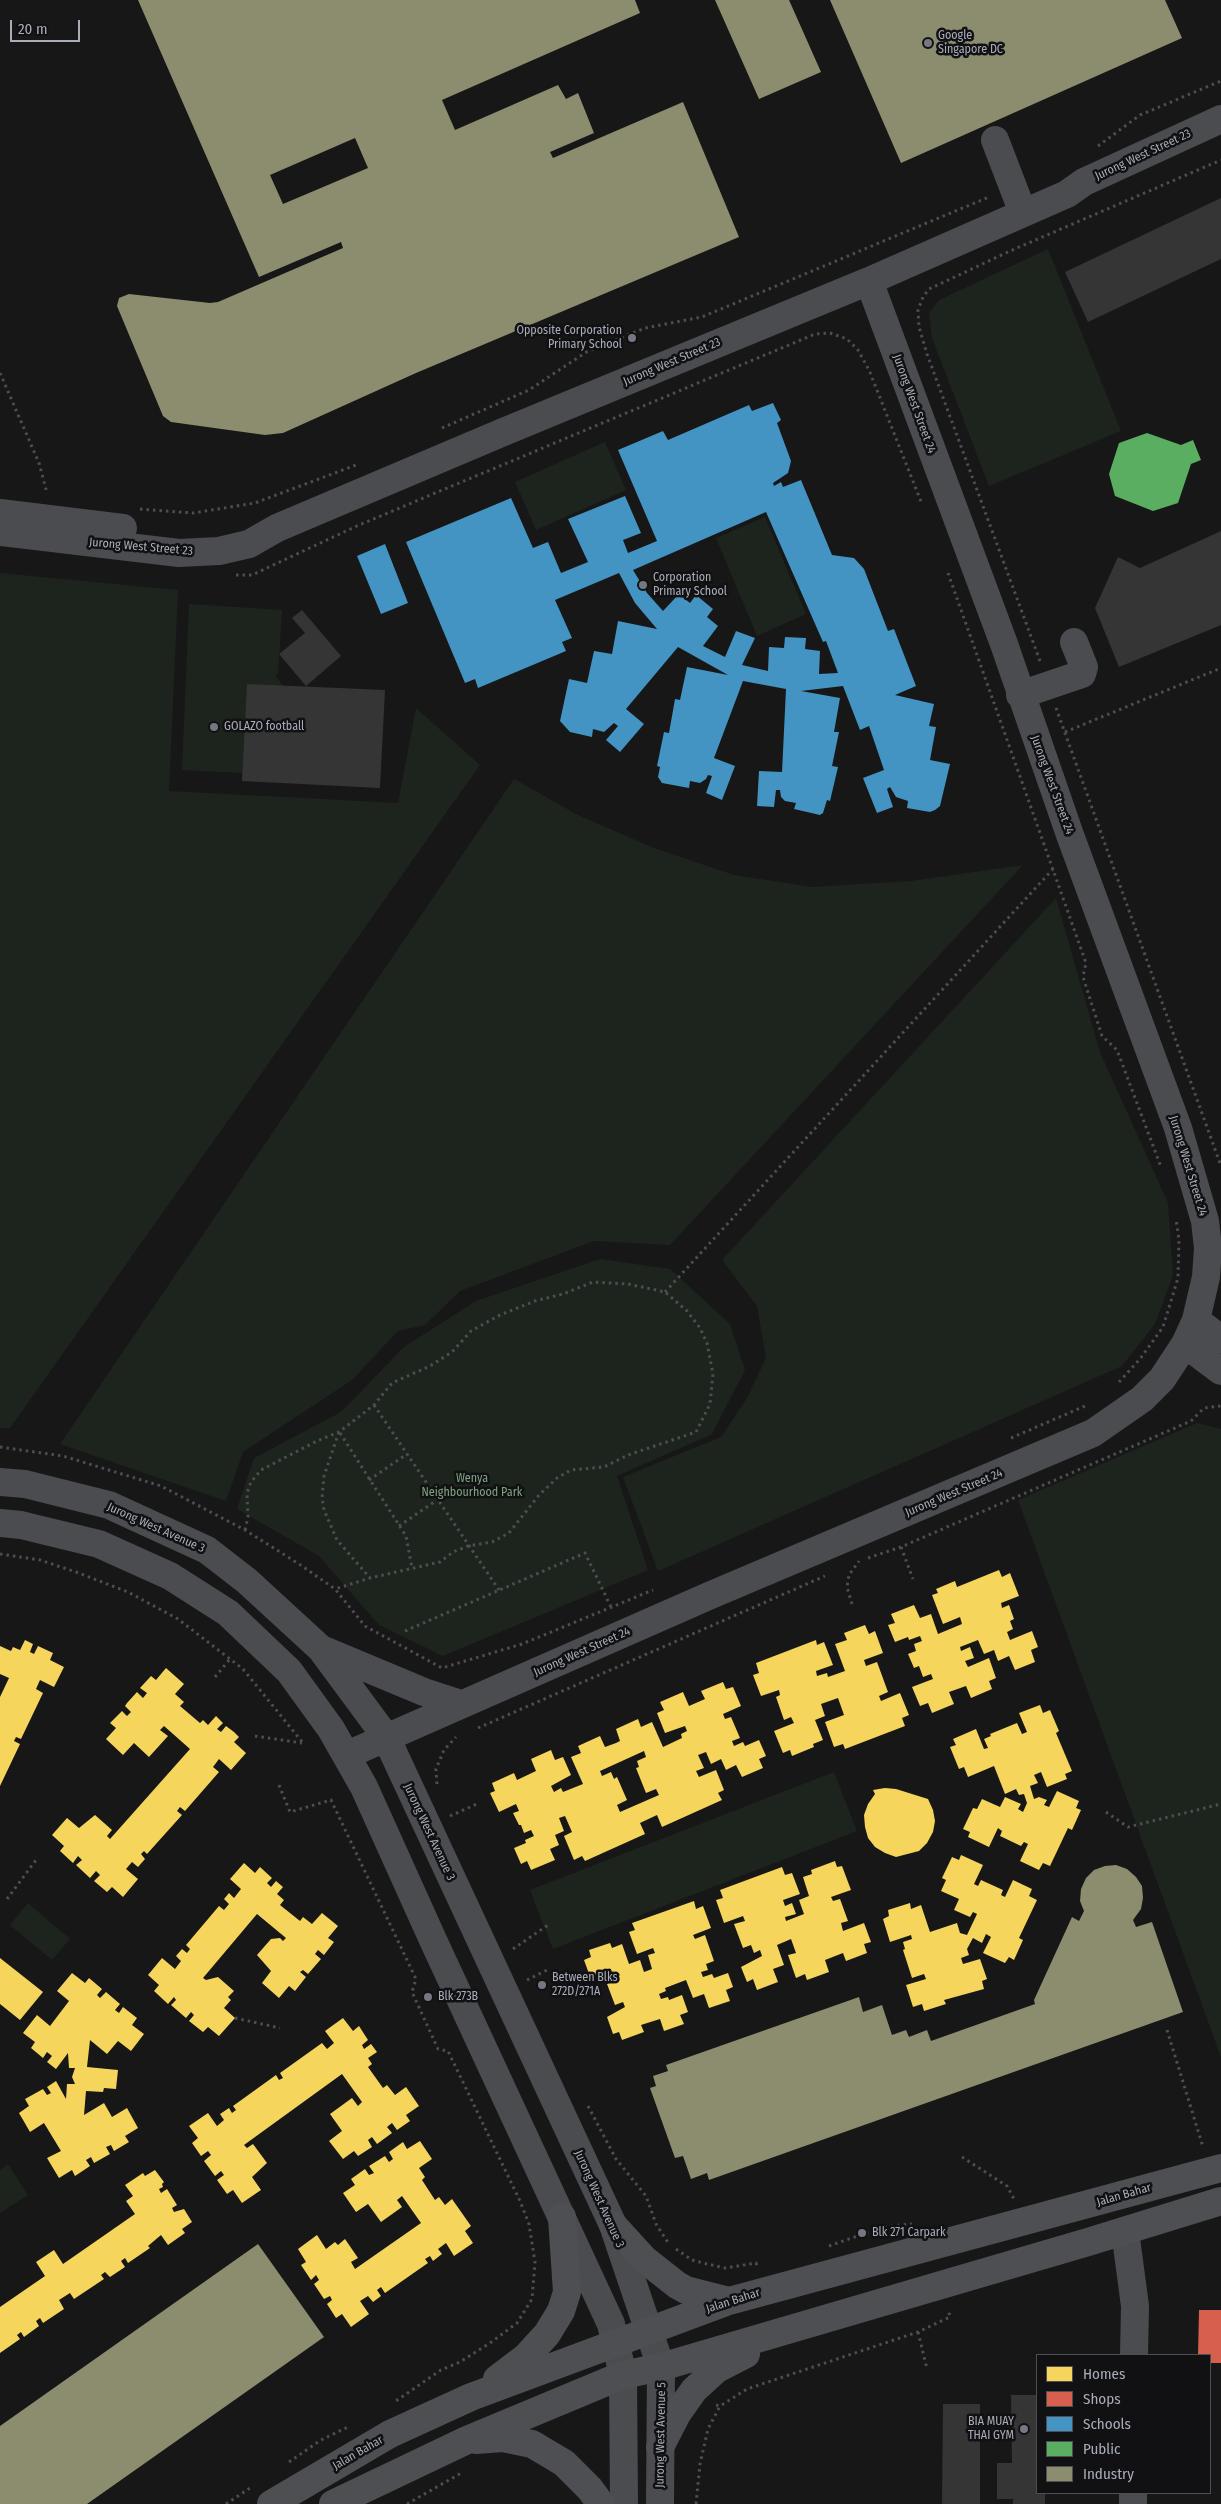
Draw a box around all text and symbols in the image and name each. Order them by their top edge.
scale bar [12,10,82,42]
text: 20 m [18,20,48,38]
place label: Google Singapore DC [938,29,1003,57]
marker: Google Singapore DC [922,37,934,49]
street label: Jurong West Street 23 [1093,126,1193,184]
place label: Opposite Corporation Primary School [516,324,622,352]
marker: Opposite Corporation Primary School [626,332,638,344]
street label: Jurong West Street 23 [621,335,723,389]
street label: Jurong West Street 24 [889,353,939,455]
street label: Jurong West Street 23 [88,535,194,559]
place label: Corporation Primary School [653,571,727,599]
marker: Corporation Primary School [637,579,649,591]
place label: GOLAZO football [224,720,304,734]
marker: GOLAZO football [208,721,220,733]
street label: Jurong West Street 24 [1027,734,1077,836]
street label: Jurong West Street 24 [1166,1114,1210,1218]
street label: Jurong West Street 24 [903,1466,1005,1520]
park label: Wenya Neighbourhood Park [422,1472,522,1500]
street label: Jurong West Avenue 3 [105,1500,207,1556]
street label: Jurong West Street 24 [531,1624,633,1680]
street label: Jurong West Avenue 3 [400,1781,458,1883]
place label: Between Blks 272D/271A [552,1971,618,1999]
marker: Between Blks 272D/271A [536,1979,548,1991]
place label: Blk 273B [438,1990,478,2004]
marker: Blk 273B [422,1991,434,2003]
street label: Jurong West Avenue 3 [571,2148,627,2250]
street label: Jalan Bahar [1095,2180,1153,2210]
place label: Blk 271 Carpark [872,2226,946,2240]
marker: Blk 271 Carpark [856,2227,868,2239]
street label: Jalan Bahar [704,2285,762,2317]
legend [1036,2354,1211,2494]
text: Homes [1083,2365,1125,2383]
street label: Jurong West Avenue 5 [653,2382,669,2488]
text: Shops [1083,2390,1121,2408]
place label: BIA MUAY THAI GYM [968,2415,1014,2443]
text: Schools [1083,2415,1131,2433]
marker: BIA MUAY THAI GYM [1018,2423,1030,2435]
street label: Jalan Bahar [330,2433,386,2473]
text: Public [1083,2440,1120,2458]
text: Industry [1083,2465,1134,2483]

